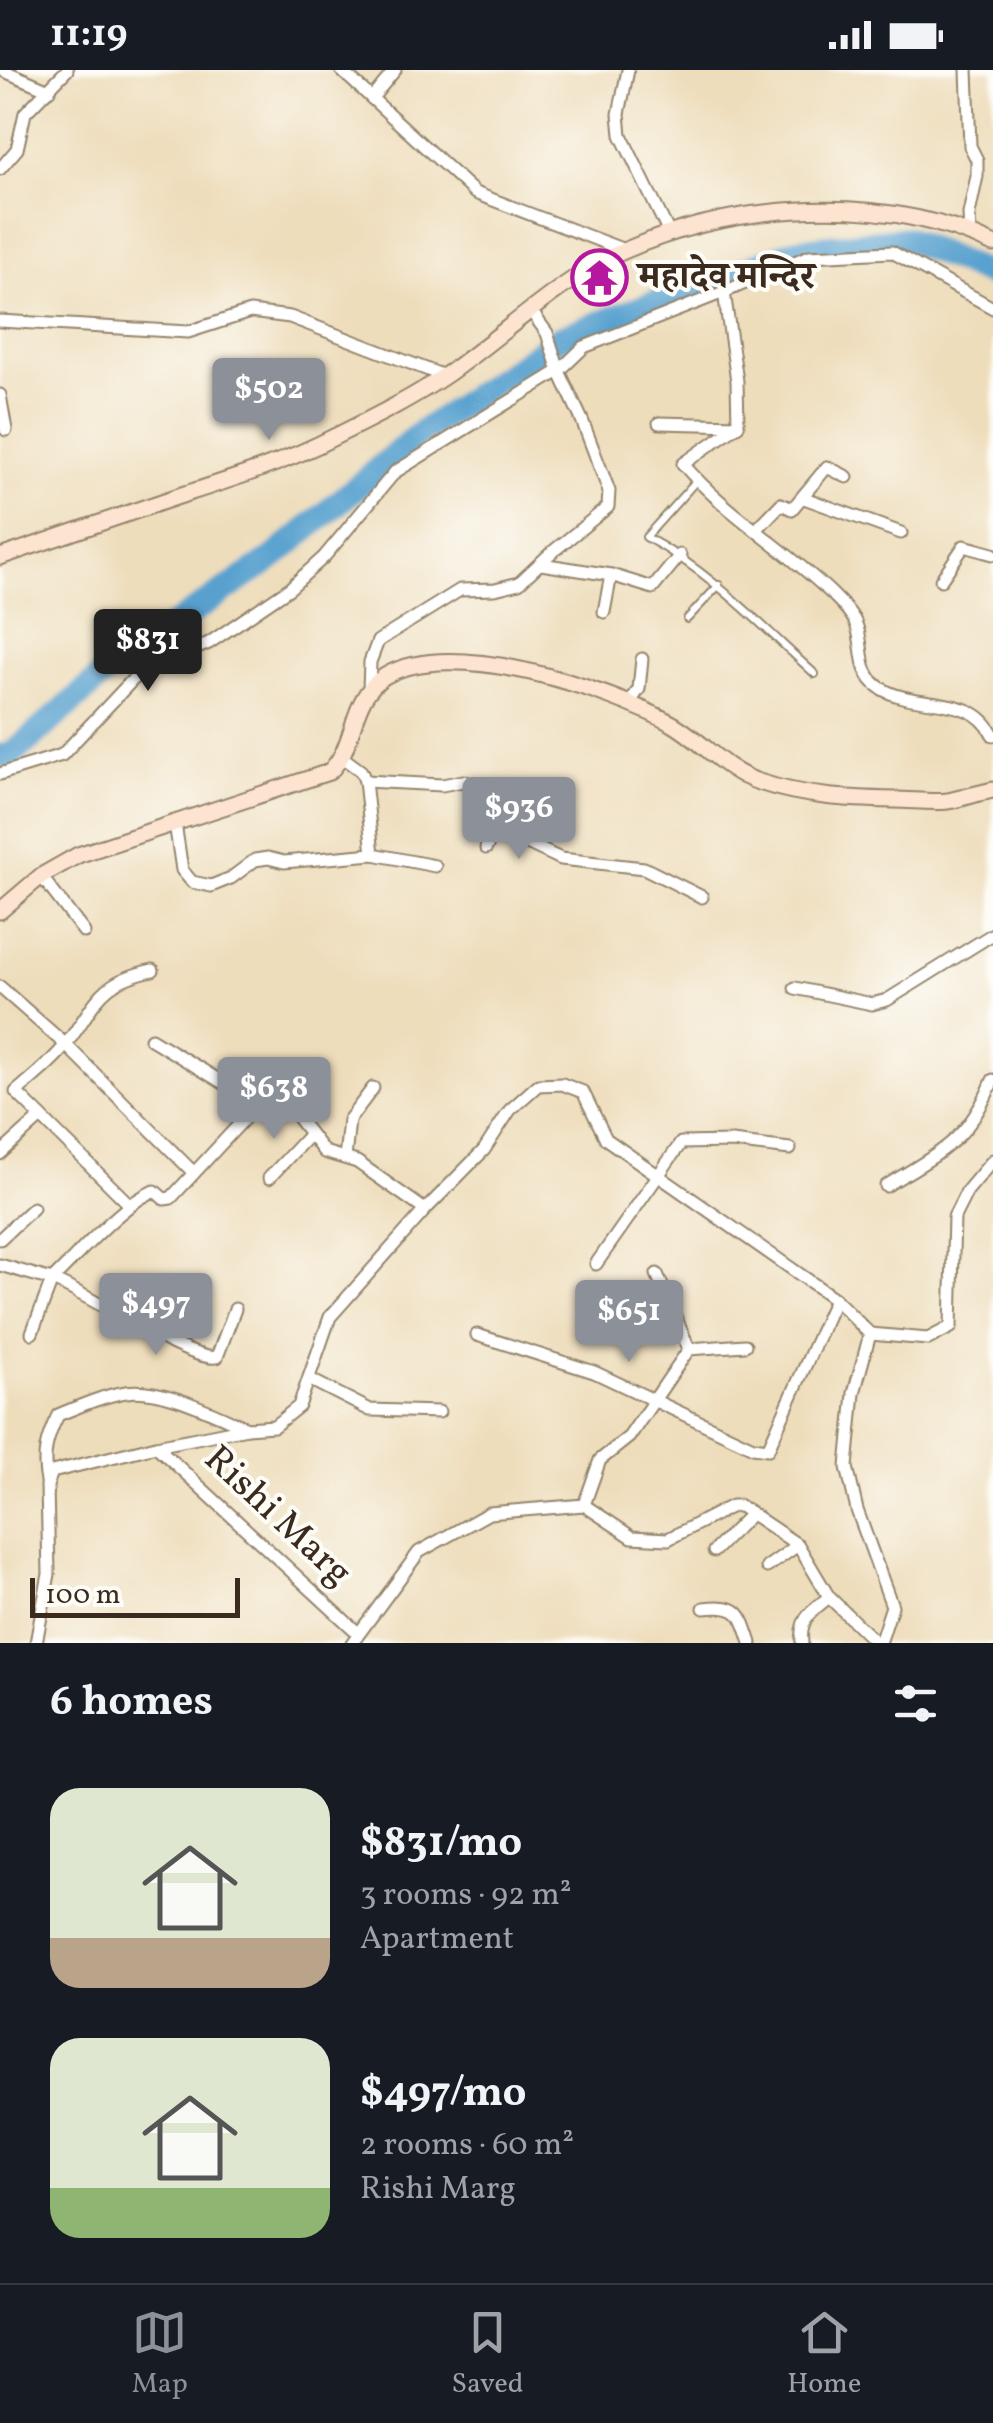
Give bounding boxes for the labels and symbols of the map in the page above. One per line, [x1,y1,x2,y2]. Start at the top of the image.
temple icon: महादेव मन्दिर [569,248,629,308]
place label: महादेव मन्दिर [635,252,817,305]
pin: $502 [210,358,328,443]
pin: $831 [89,609,207,694]
pin: $936 [460,777,578,862]
pin: $638 [215,1057,333,1142]
pin: $497 [97,1273,215,1358]
pin: $651 [570,1280,688,1365]
street label: Rishi Marg [191,1435,363,1599]
scale bar [30,1573,240,1618]

